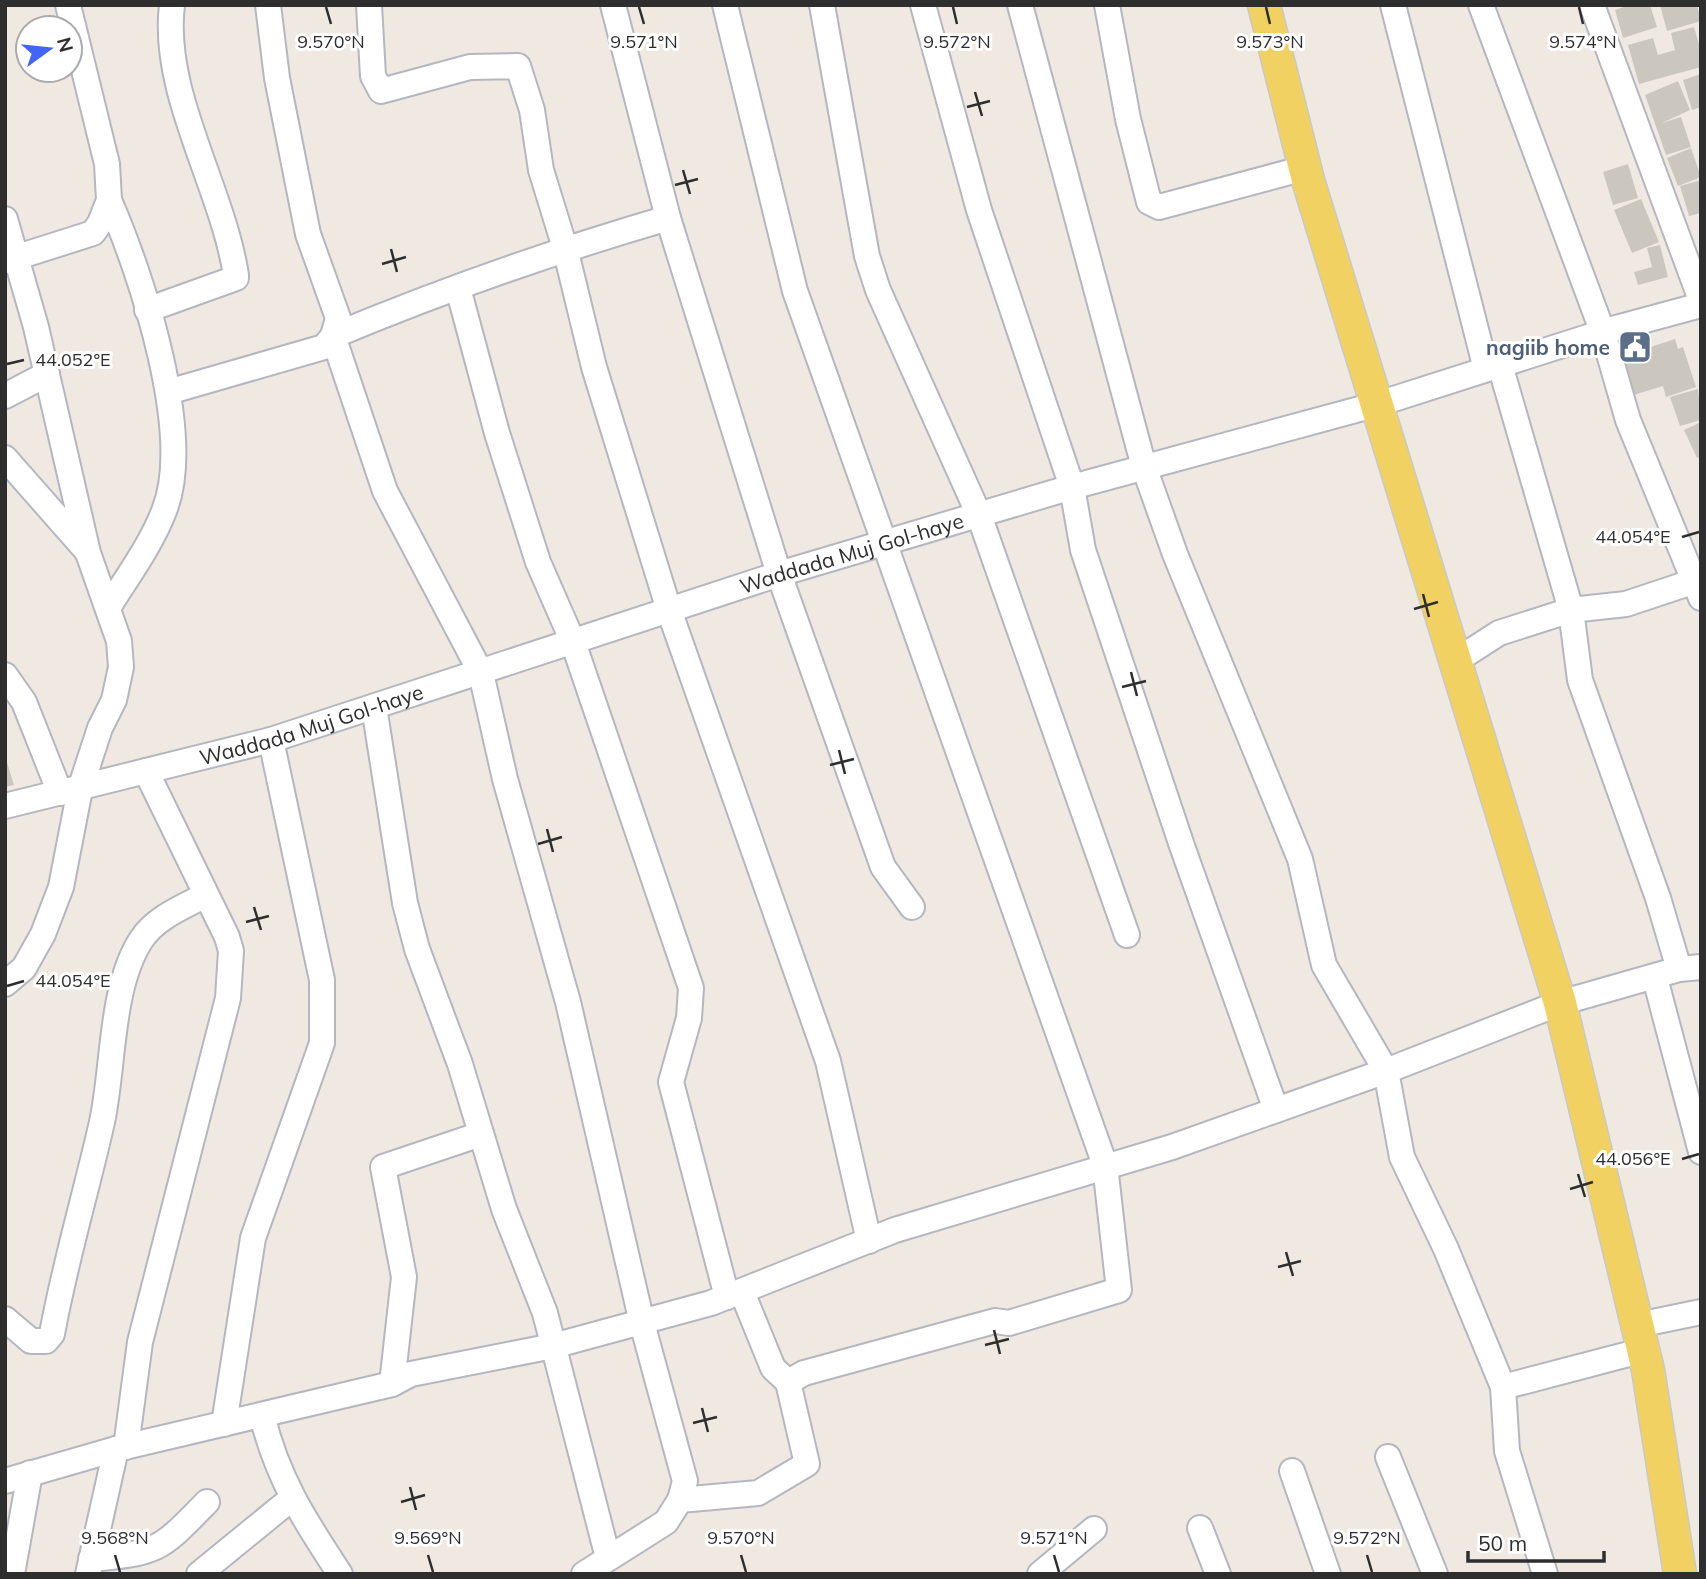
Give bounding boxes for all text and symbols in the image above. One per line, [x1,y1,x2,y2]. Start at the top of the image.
north arrow [14,14,84,84]
text: 9.570°N [297,30,365,53]
text: 9.571°N [610,30,678,53]
text: 9.572°N [923,30,991,53]
text: 9.573°N [1236,30,1304,53]
text: 9.574°N [1549,30,1617,53]
text: N [52,35,79,55]
public building icon: nagiib home [1616,328,1654,366]
place label: nagiib home [1486,334,1610,360]
text: 44.052°E [35,348,111,371]
street label: Waddada Muj Gol-haye [736,507,967,599]
text: 44.054°E [1595,525,1671,548]
street label: Waddada Muj Gol-haye [197,678,426,770]
text: 44.054°E [35,969,111,992]
text: 44.056°E [1595,1147,1671,1170]
scale bar [1468,1520,1604,1564]
text: 9.568°N [81,1526,149,1549]
text: 9.569°N [394,1526,462,1549]
text: 9.570°N [707,1526,775,1549]
text: 9.571°N [1020,1526,1088,1549]
text: 9.572°N [1333,1526,1401,1549]
text: 50 m [1478,1530,1527,1556]

